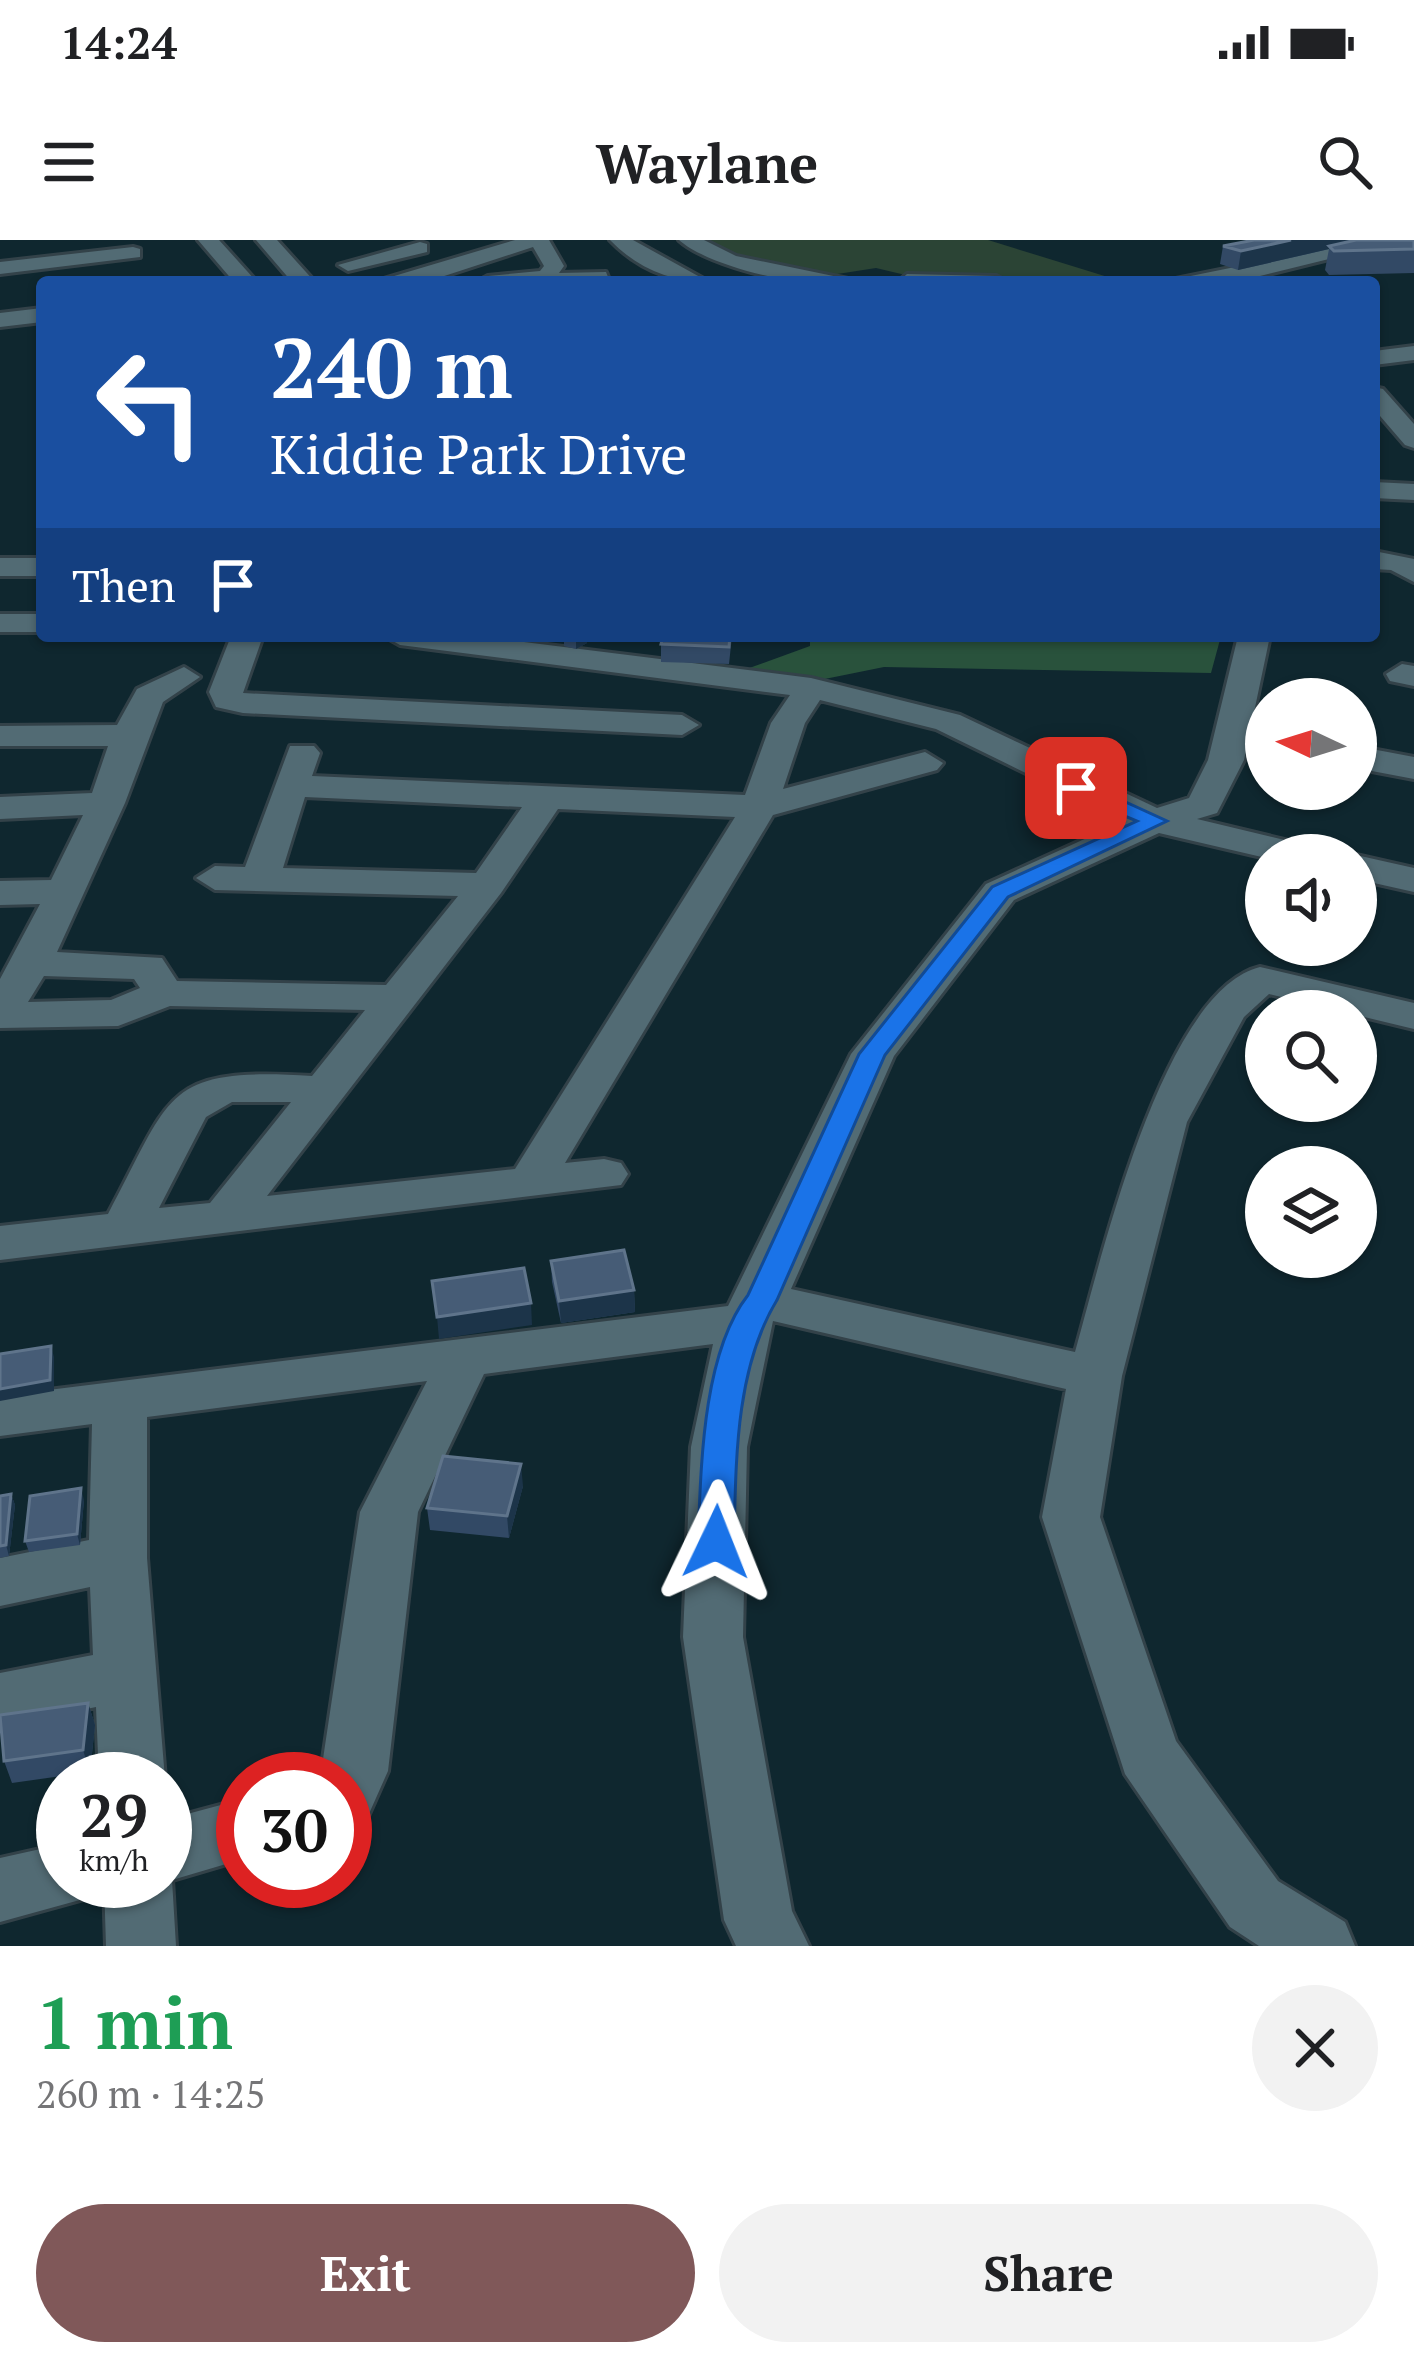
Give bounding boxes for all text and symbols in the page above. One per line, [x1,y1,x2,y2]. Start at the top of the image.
text: 14:24 [60,12,177,72]
text: Waylane [596,127,818,198]
icon: menu [36,129,102,195]
icon: search [1312,129,1378,195]
text: 240 m [270,311,513,422]
icon: left [72,324,228,480]
text: Kiddie Park Drive [270,418,688,489]
icon: arrive [200,552,266,618]
text: Then [72,555,176,615]
north arrow [1245,678,1377,810]
map controls [1245,678,1377,1278]
pin [1025,737,1127,839]
icon: arrive [1043,755,1109,821]
button: sound [1245,834,1377,966]
button: search [1245,990,1377,1122]
button: layers [1245,1146,1377,1278]
position arrow [653,1479,779,1605]
speed limit sign: 30 [216,1752,372,1908]
text: 29 [80,1775,148,1854]
text: km/h [79,1840,149,1880]
text: 1 min [36,1974,233,2070]
button: close [1252,1985,1378,2111]
text: 260 m · 14:25 [36,2067,266,2119]
button: Exit [36,2204,695,2342]
button: Share [719,2204,1378,2342]

